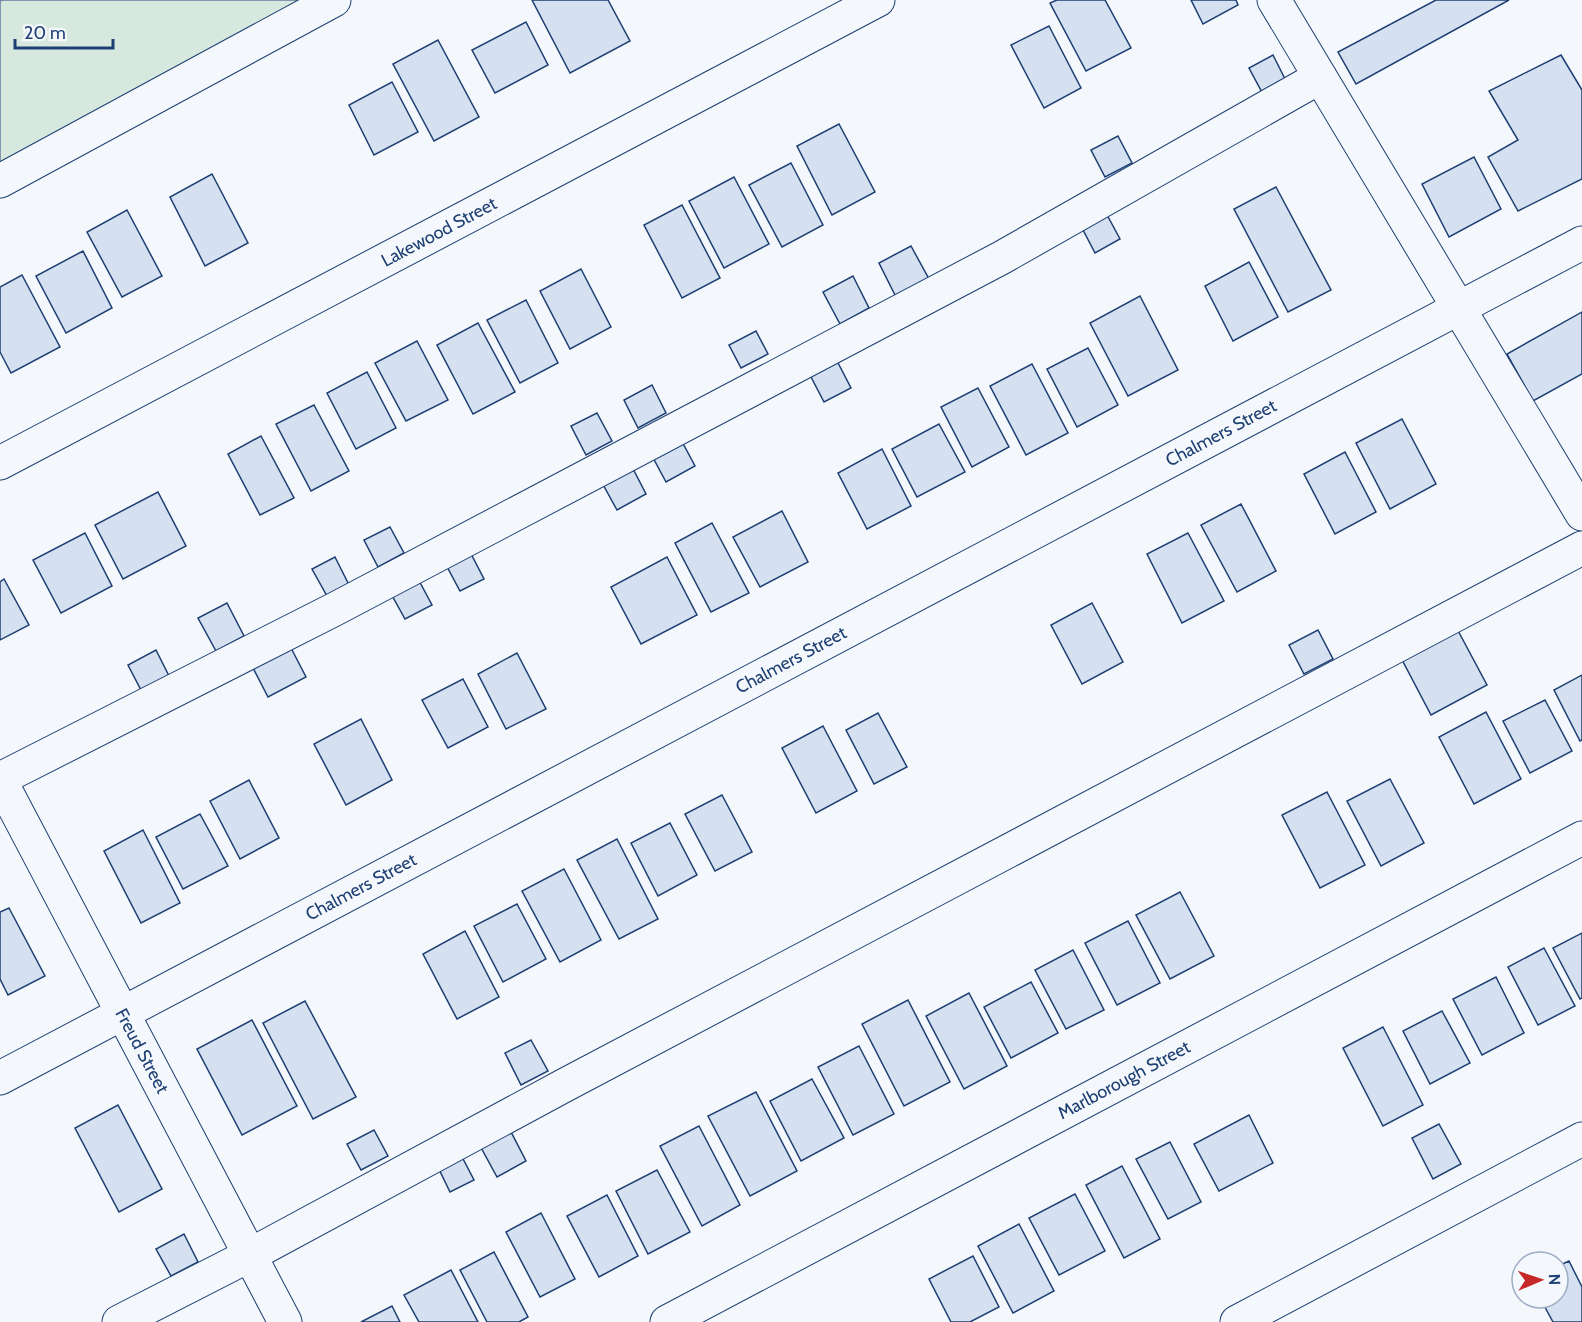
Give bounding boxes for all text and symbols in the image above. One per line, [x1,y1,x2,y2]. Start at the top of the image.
scale bar [15,12,112,50]
text: 20 m [24,22,66,44]
street label: Lakewood Street [377,192,501,272]
street label: Chalmers Street [1162,395,1280,471]
street label: Chalmers Street [732,622,850,698]
street label: Chalmers Street [302,849,420,925]
street label: Freud Street [110,1005,174,1097]
street label: Marlborough Street [1054,1036,1194,1124]
north arrow [1510,1250,1570,1310]
text: N [1545,1274,1564,1285]

